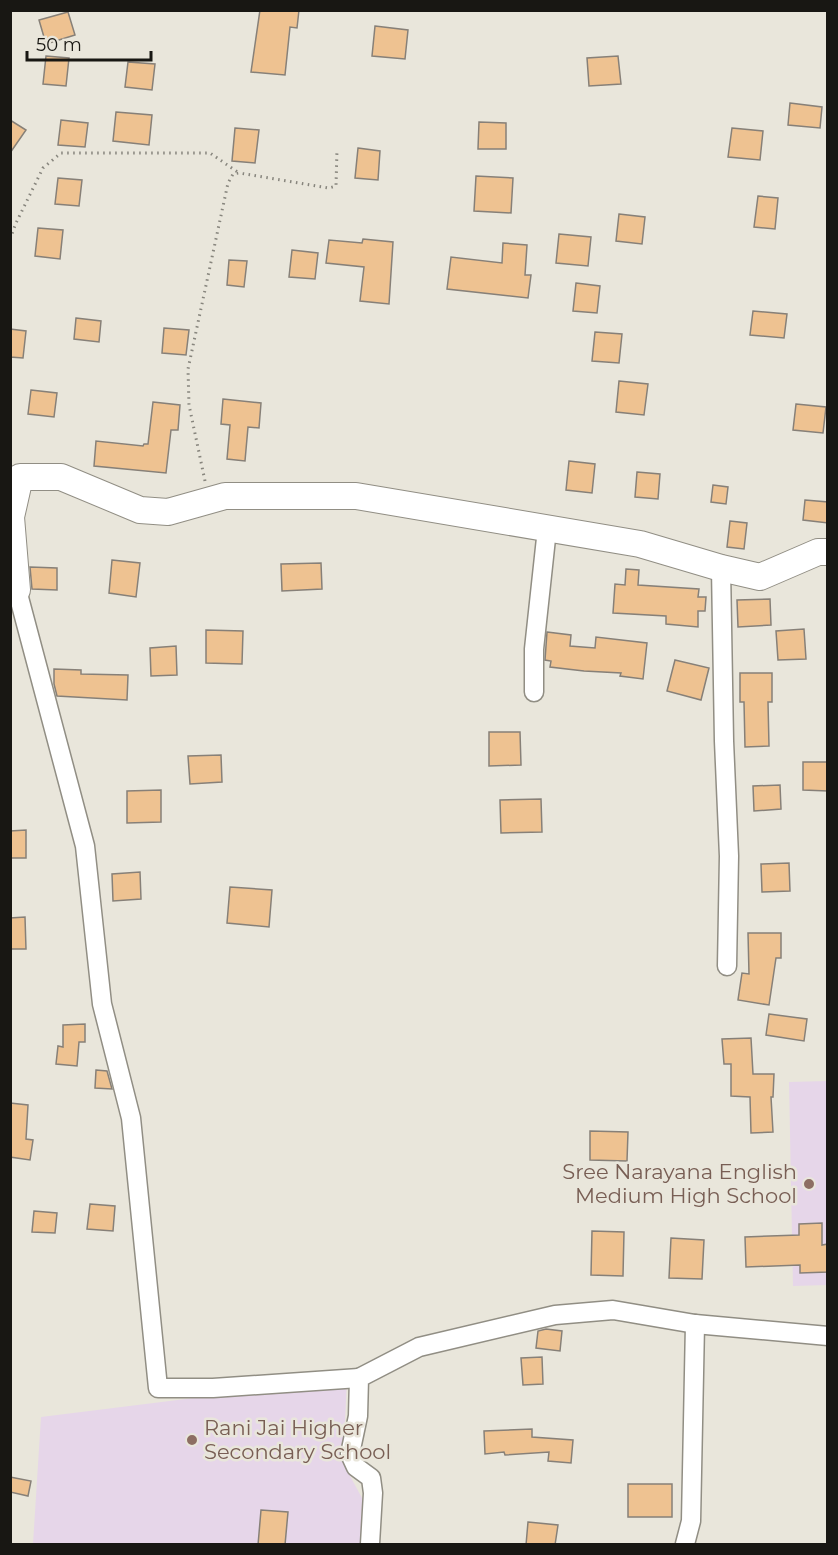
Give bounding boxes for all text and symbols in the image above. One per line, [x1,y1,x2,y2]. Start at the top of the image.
scale bar [27,24,152,62]
text: 50 m [36,34,82,56]
place label: Sree Narayana English Medium High School [562,1159,797,1208]
marker: Sree Narayana English Medium High School [802,1177,816,1191]
place label: Rani Jai Higher Secondary School [204,1415,391,1464]
marker: Rani Jai Higher Secondary School [185,1433,199,1447]

